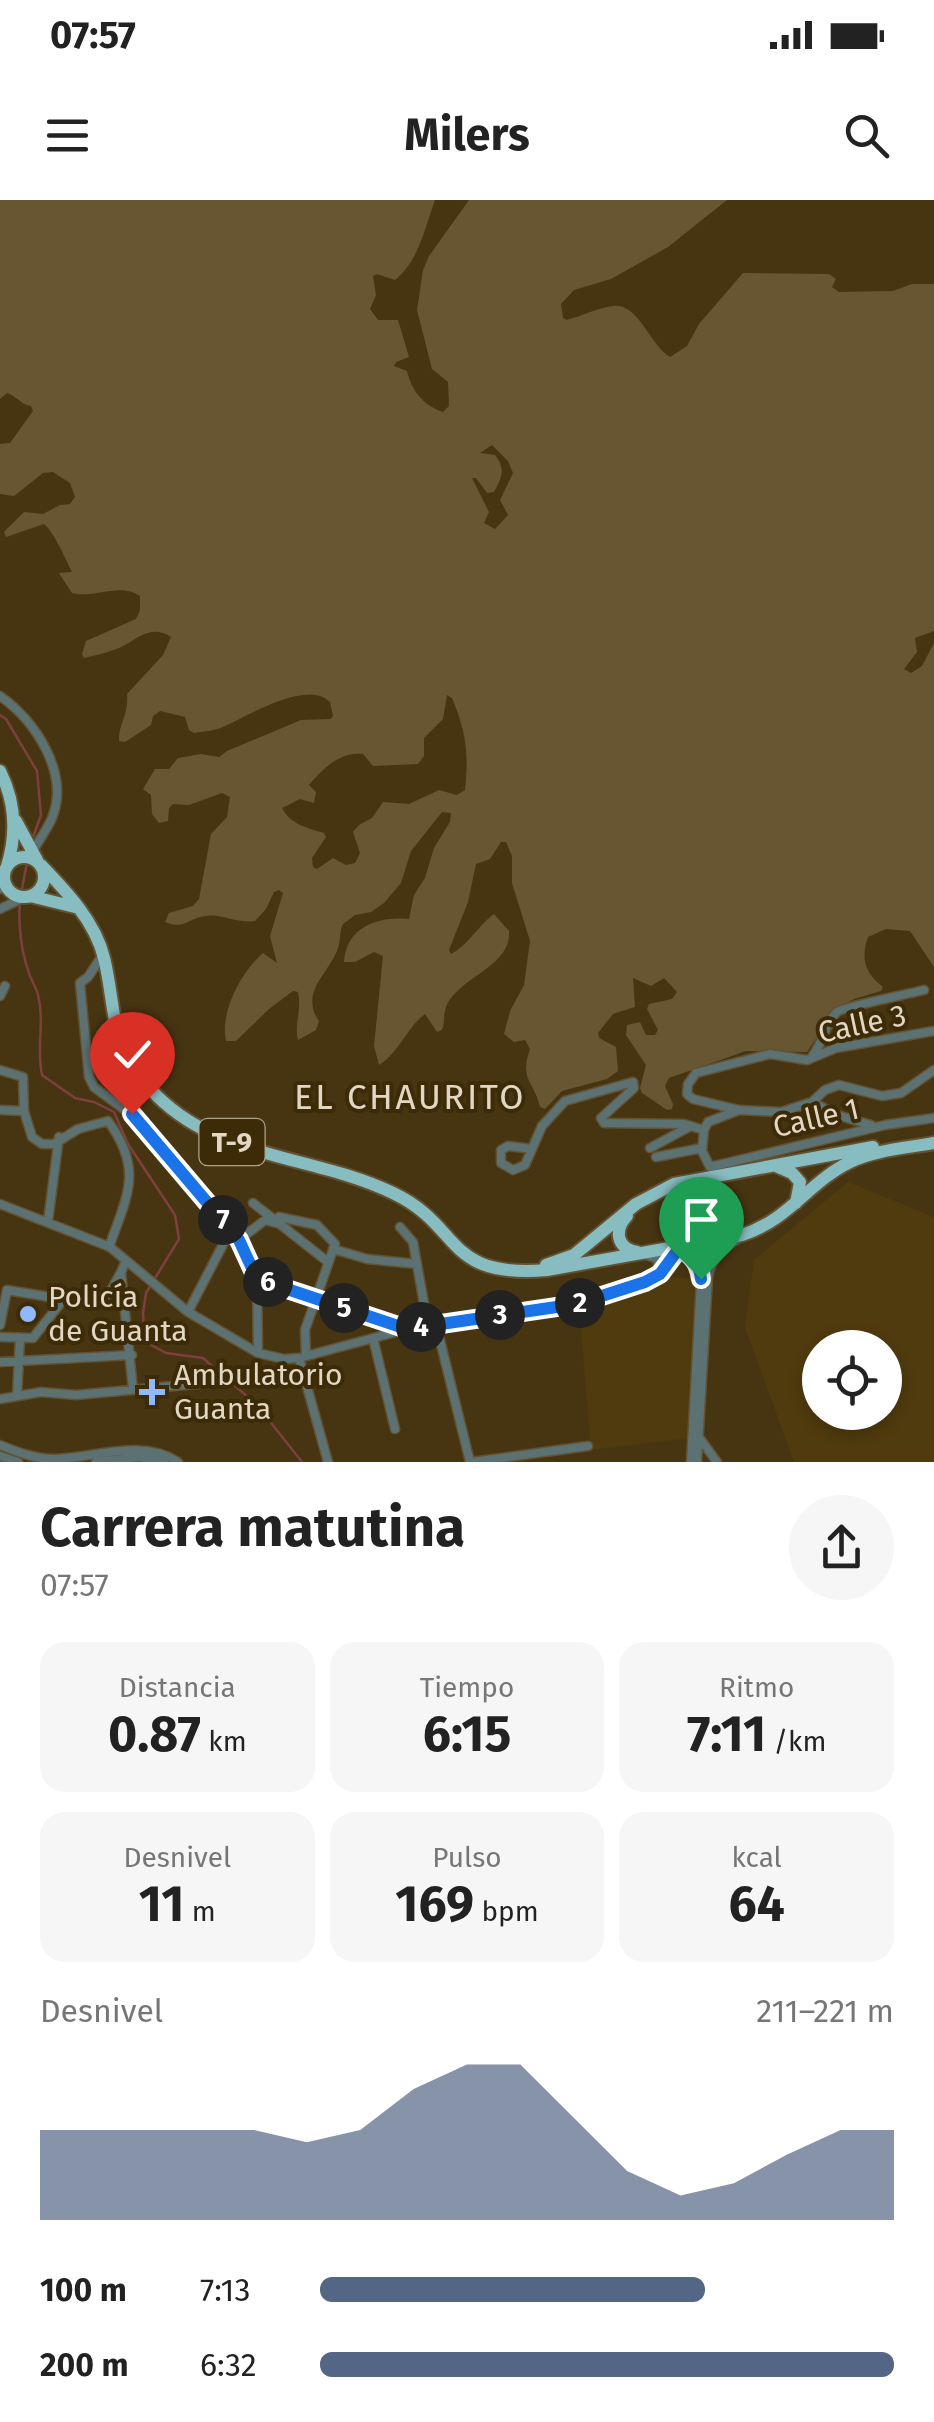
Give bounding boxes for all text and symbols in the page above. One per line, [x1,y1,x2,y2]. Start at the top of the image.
text: 07:57 [50,12,136,58]
icon: menu [40,108,95,163]
text: Milers [404,108,530,162]
icon: search [839,108,894,163]
street label: Calle 3 [815,997,909,1051]
pin [90,1012,175,1115]
icon: check [105,1027,160,1082]
district label: EL CHAURITO [294,1076,526,1118]
street label: Calle 1 [769,1091,863,1145]
road number: T-9 [200,1119,264,1165]
pin [659,1177,744,1280]
icon: arrive [674,1192,729,1247]
pin: 7 [198,1195,248,1245]
text: 7 [216,1203,230,1236]
pin: 6 [243,1257,293,1307]
text: 6 [260,1265,276,1298]
pin: 2 [555,1278,605,1328]
place label: Policía de Guanta [48,1279,187,1349]
pin: 5 [319,1283,369,1333]
text: 2 [573,1286,587,1319]
pin: 3 [475,1290,525,1340]
text: 5 [336,1291,352,1324]
text: 3 [493,1298,507,1331]
pin: 4 [396,1302,446,1352]
marker: Policía de Guanta [17,1303,39,1325]
text: 4 [413,1310,429,1343]
map controls [802,1330,902,1430]
button: locate [802,1330,902,1430]
place label: Ambulatorio Guanta [174,1357,343,1427]
marker: Ambulatorio Guanta [139,1379,165,1405]
text: Carrera matutina [40,1495,465,1561]
button: share [789,1495,894,1600]
text: 07:57 [40,1566,109,1604]
text: Distancia [119,1671,236,1704]
text: Tiempo [420,1671,514,1704]
text: Ritmo [719,1671,794,1704]
text: 0.87 [108,1704,201,1764]
text: 6:15 [423,1704,511,1764]
text: 7:11 [687,1704,766,1764]
text: km [201,1725,247,1758]
text: /km [766,1725,826,1758]
text: Desnivel [123,1841,231,1874]
text: Pulso [432,1841,502,1874]
text: kcal [731,1841,782,1874]
text: 11 [139,1874,184,1934]
text: 169 [395,1874,474,1934]
text: 64 [728,1874,785,1934]
text: m [184,1895,216,1928]
text: bpm [474,1895,539,1928]
text: Desnivel [40,1992,163,2030]
text: 211–221 m [756,1992,894,2030]
text: 100 m [40,2271,127,2309]
text: 7:13 [200,2271,250,2309]
text: 200 m [40,2346,129,2384]
text: 6:32 [200,2346,257,2384]

